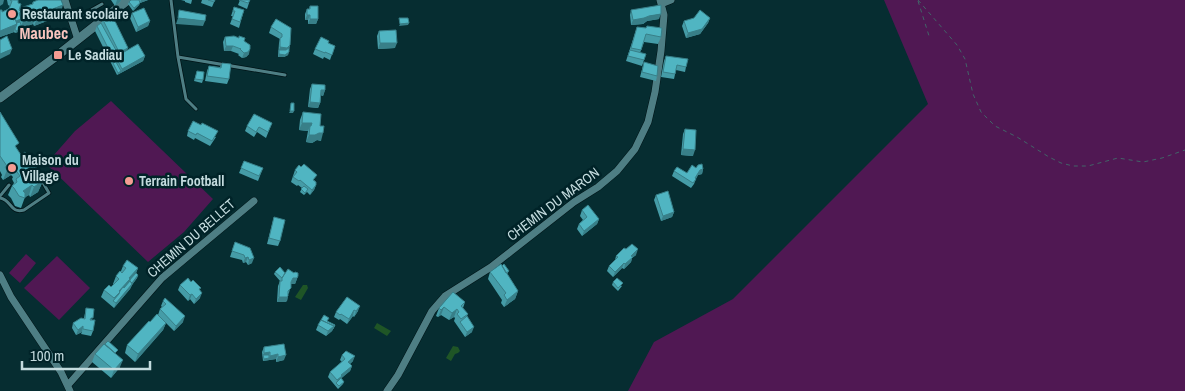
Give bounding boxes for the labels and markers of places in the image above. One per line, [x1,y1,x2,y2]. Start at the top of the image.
place label: Restaurant scolaire [22,5,129,23]
marker: Restaurant scolaire [6,8,18,20]
place label: Le Sadiau [68,46,122,64]
marker: Le Sadiau [52,49,64,61]
place label: Maison du Village [22,151,79,185]
marker: Maison du Village [6,162,18,174]
place label: Terrain Football [139,172,224,190]
marker: Terrain Football [123,175,135,187]

